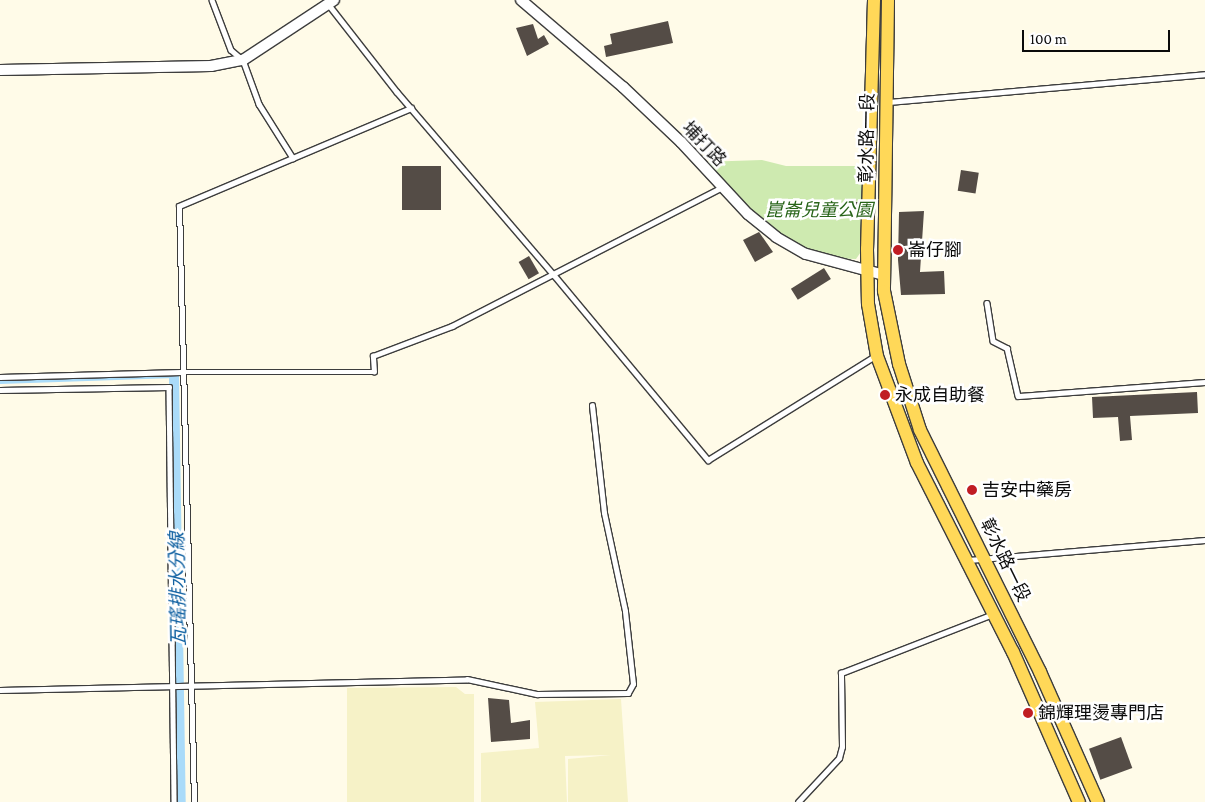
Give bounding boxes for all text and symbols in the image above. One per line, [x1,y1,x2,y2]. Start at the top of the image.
scale bar [1025,20,1172,52]
text: 100 m [1030,31,1067,47]
street label: 彰水路一段 [855,93,879,183]
street label: 埔打路 [677,117,731,171]
park label: 崑崙兒童公園 [765,199,873,221]
place label: 崙仔腳 [908,239,962,261]
marker: 崙仔腳 [892,244,904,256]
place label: 永成自助餐 [895,384,985,406]
marker: 永成自助餐 [879,389,891,401]
place label: 吉安中藥房 [982,479,1072,501]
marker: 吉安中藥房 [966,484,978,496]
street label: 彰水路一段 [976,515,1034,605]
water label: 瓦瑤排水分線 [166,532,190,646]
place label: 錦輝理燙專門店 [1038,702,1164,724]
marker: 錦輝理燙專門店 [1022,707,1034,719]

